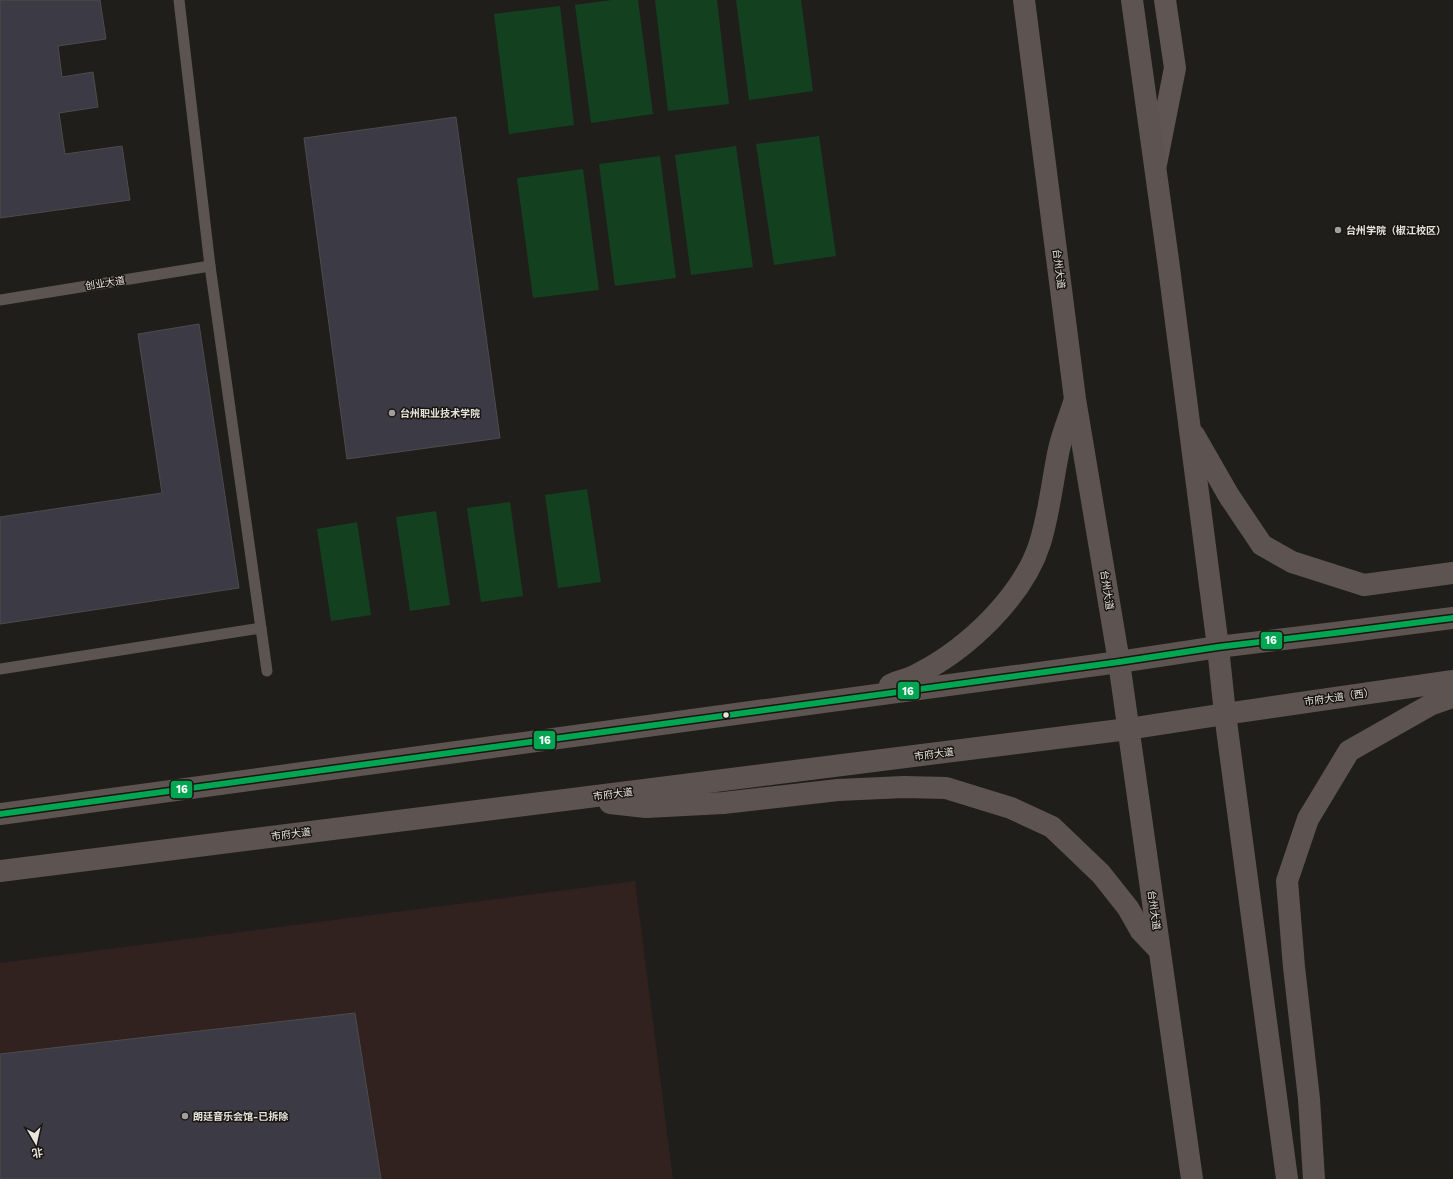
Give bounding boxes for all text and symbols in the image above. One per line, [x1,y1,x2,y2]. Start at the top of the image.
place label: 台州学院（椒江校区） [1346,224,1446,236]
marker: 台州学院（椒江校区） [1333,225,1343,235]
street label: 台州大道 [1051,248,1067,290]
street label: 创业大道 [84,274,126,292]
place label: 台州职业技术学院 [400,407,480,419]
marker: 台州职业技术学院 [387,408,397,418]
street label: 台州大道 [1098,569,1116,611]
line badge: 16 [1260,631,1283,650]
text: 16 [1265,634,1277,647]
line badge: 16 [897,681,920,700]
text: 16 [902,685,914,698]
street label: 市府大道（西） [1304,687,1374,707]
unlabelled marker [721,710,731,720]
line badge: 16 [533,730,556,750]
text: 16 [539,734,551,747]
street label: 市府大道 [913,746,955,762]
line badge: 16 [170,780,193,799]
text: 16 [176,783,188,796]
street label: 市府大道 [592,786,634,802]
street label: 市府大道 [270,826,312,842]
street label: 台州大道 [1146,889,1162,931]
marker: 朗廷音乐会馆-已拆除 [180,1111,190,1121]
place label: 朗廷音乐会馆-已拆除 [193,1111,288,1122]
north arrow [16,1123,56,1163]
text: 北 [31,1145,44,1160]

